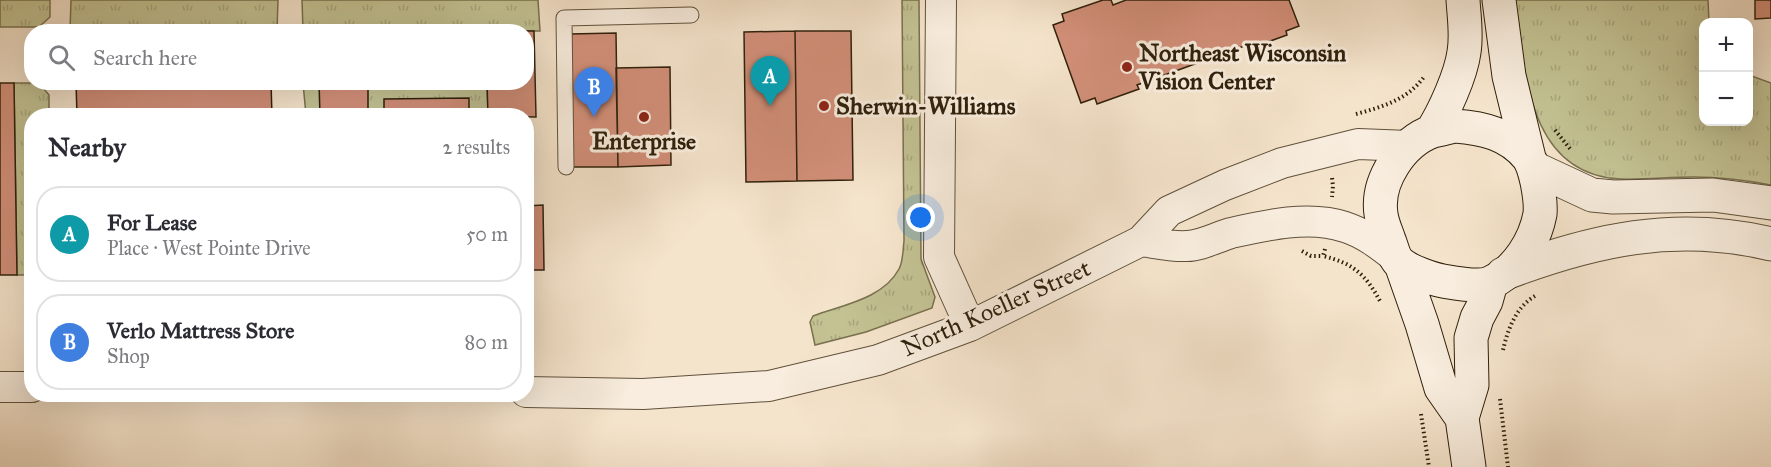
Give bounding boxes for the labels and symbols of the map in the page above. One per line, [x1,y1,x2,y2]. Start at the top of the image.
place label: Northeast Wisconsin Vision Center [1138,38,1346,96]
pin: A [750,57,790,106]
marker: Northeast Wisconsin Vision Center [1120,60,1134,74]
pin: B [574,68,614,117]
place label: Sherwin-Williams [836,91,1016,121]
marker: Sherwin-Williams [817,99,831,113]
marker: Enterprise [637,110,651,124]
place label: Enterprise [592,126,696,156]
your location [906,203,935,232]
street label: North Koeller Street [897,253,1096,363]

